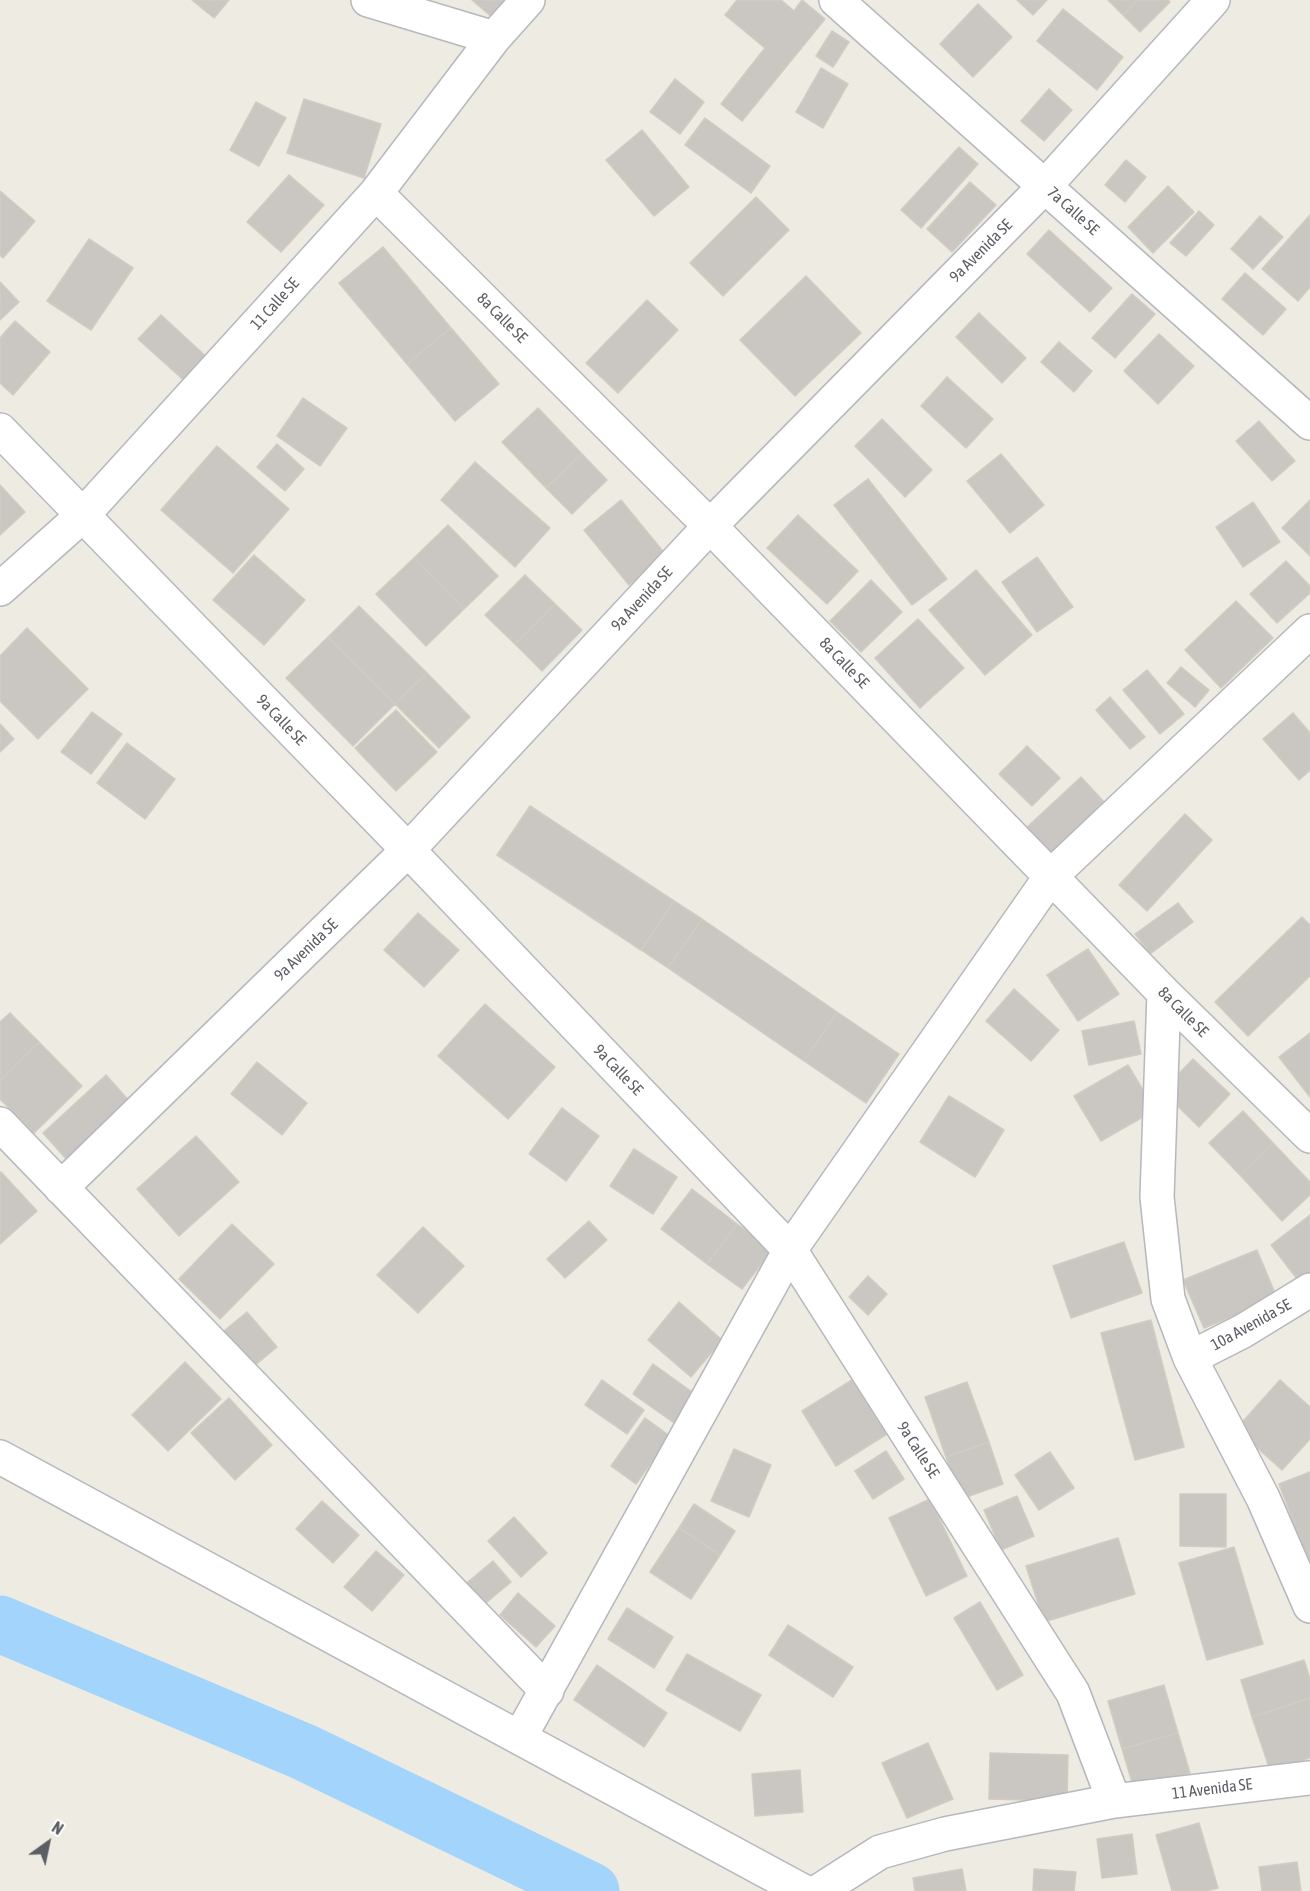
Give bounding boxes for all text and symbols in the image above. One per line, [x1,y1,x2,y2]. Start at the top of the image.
street label: 7a Calle SE [1043,183,1103,239]
street label: 9a Avenida SE [946,216,1016,286]
street label: 11 Calle SE [247,274,303,334]
street label: 8a Calle SE [473,289,531,347]
street label: 9a Avenida SE [607,563,677,635]
street label: 8a Calle SE [815,634,873,692]
street label: 9a Calle SE [252,691,310,749]
street label: 9a Avenida SE [270,915,342,985]
street label: 8a Calle SE [1154,983,1212,1041]
street label: 9a Calle SE [589,1041,647,1099]
street label: 10a Avenida SE [1208,1295,1294,1355]
street label: 9a Calle SE [893,1418,943,1482]
street label: 11 Avenida SE [1171,1775,1253,1803]
north arrow [18,1813,78,1873]
text: N [49,1818,67,1838]

